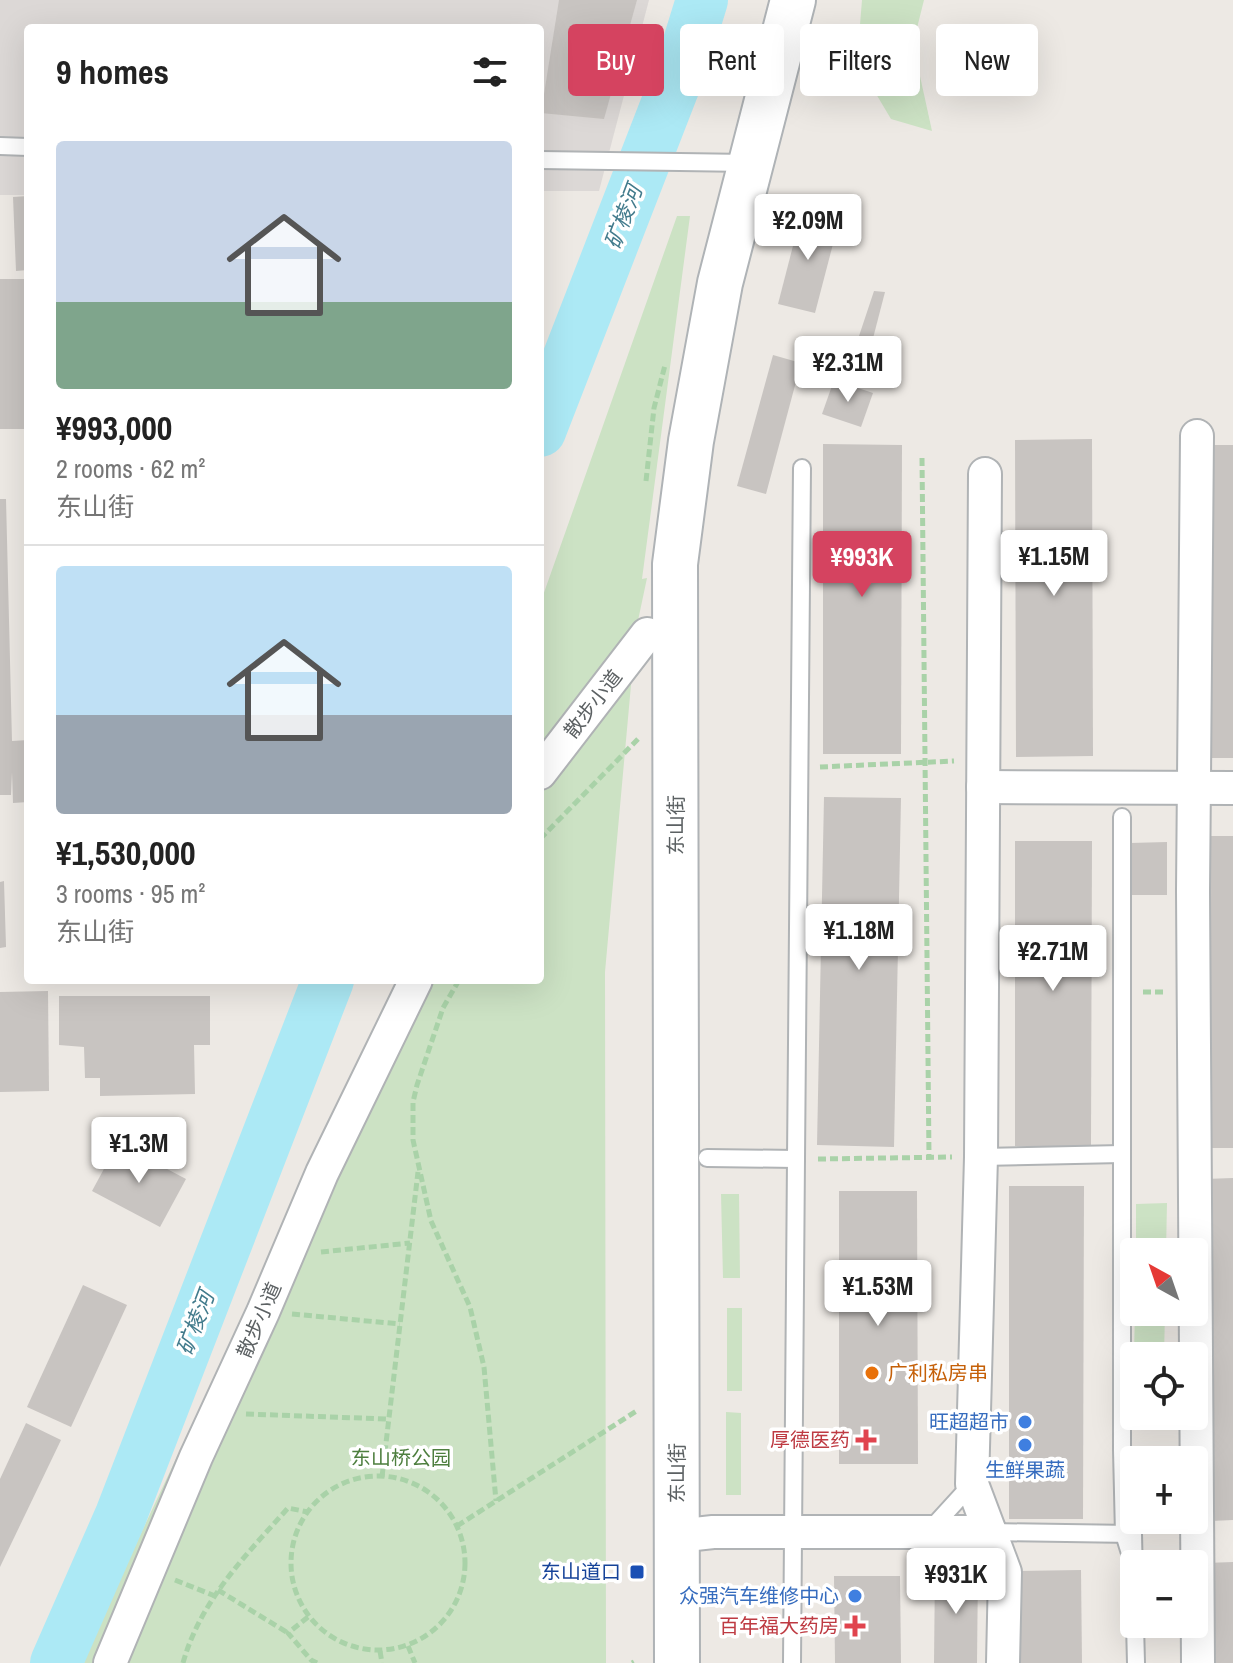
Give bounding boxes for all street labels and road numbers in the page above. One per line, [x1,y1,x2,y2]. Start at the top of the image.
street label: 散步小道 [557,664,628,744]
street label: 东山街 [662,795,689,855]
street label: 散步小道 [230,1278,287,1362]
street label: 东山街 [663,1443,690,1503]

